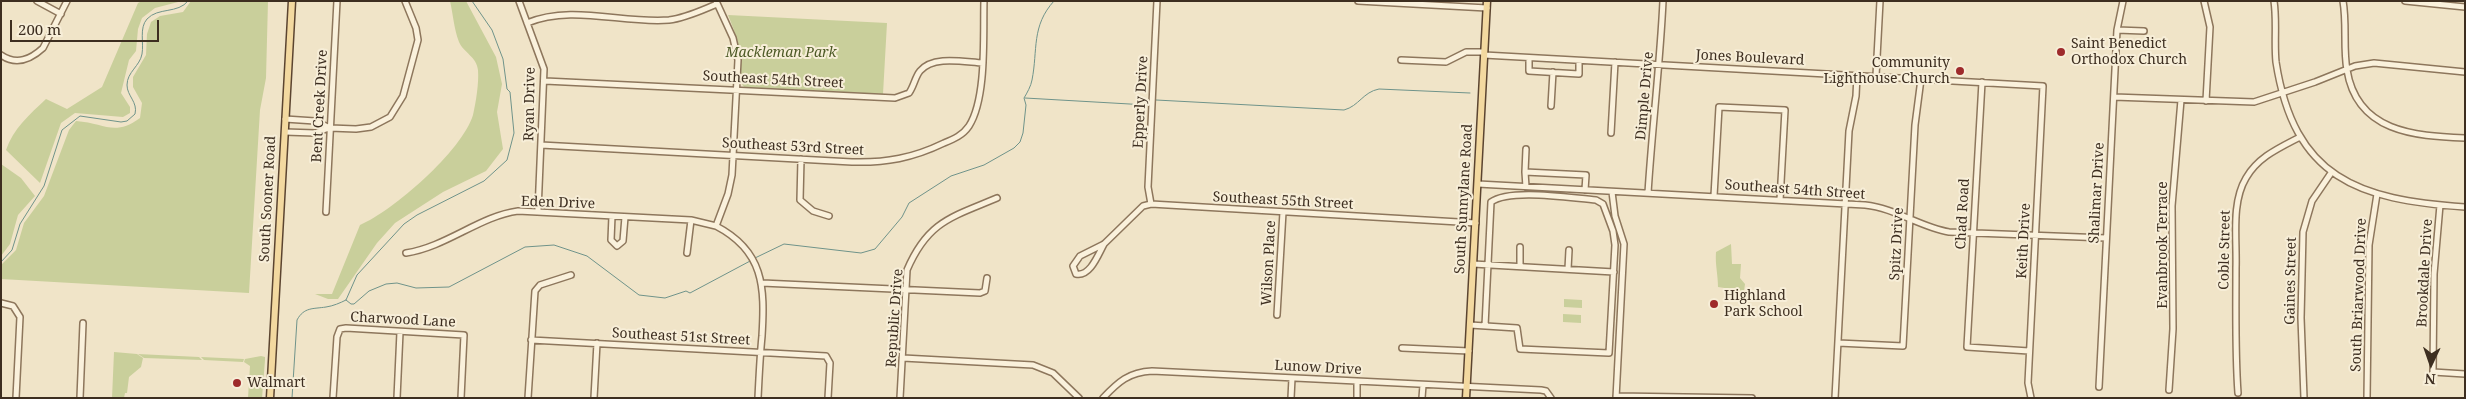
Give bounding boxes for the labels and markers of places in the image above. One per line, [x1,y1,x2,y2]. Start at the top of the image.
place label: Saint Benedict Orthodox Church [2071,36,2187,68]
marker: Saint Benedict Orthodox Church [2055,46,2067,58]
place label: Community Lighthouse Church [1823,55,1950,88]
marker: Community Lighthouse Church [1954,65,1966,77]
place label: Highland Park School [1724,288,1803,321]
marker: Highland Park School [1708,298,1720,310]
place label: Walmart [247,375,306,391]
marker: Walmart [231,377,243,389]

